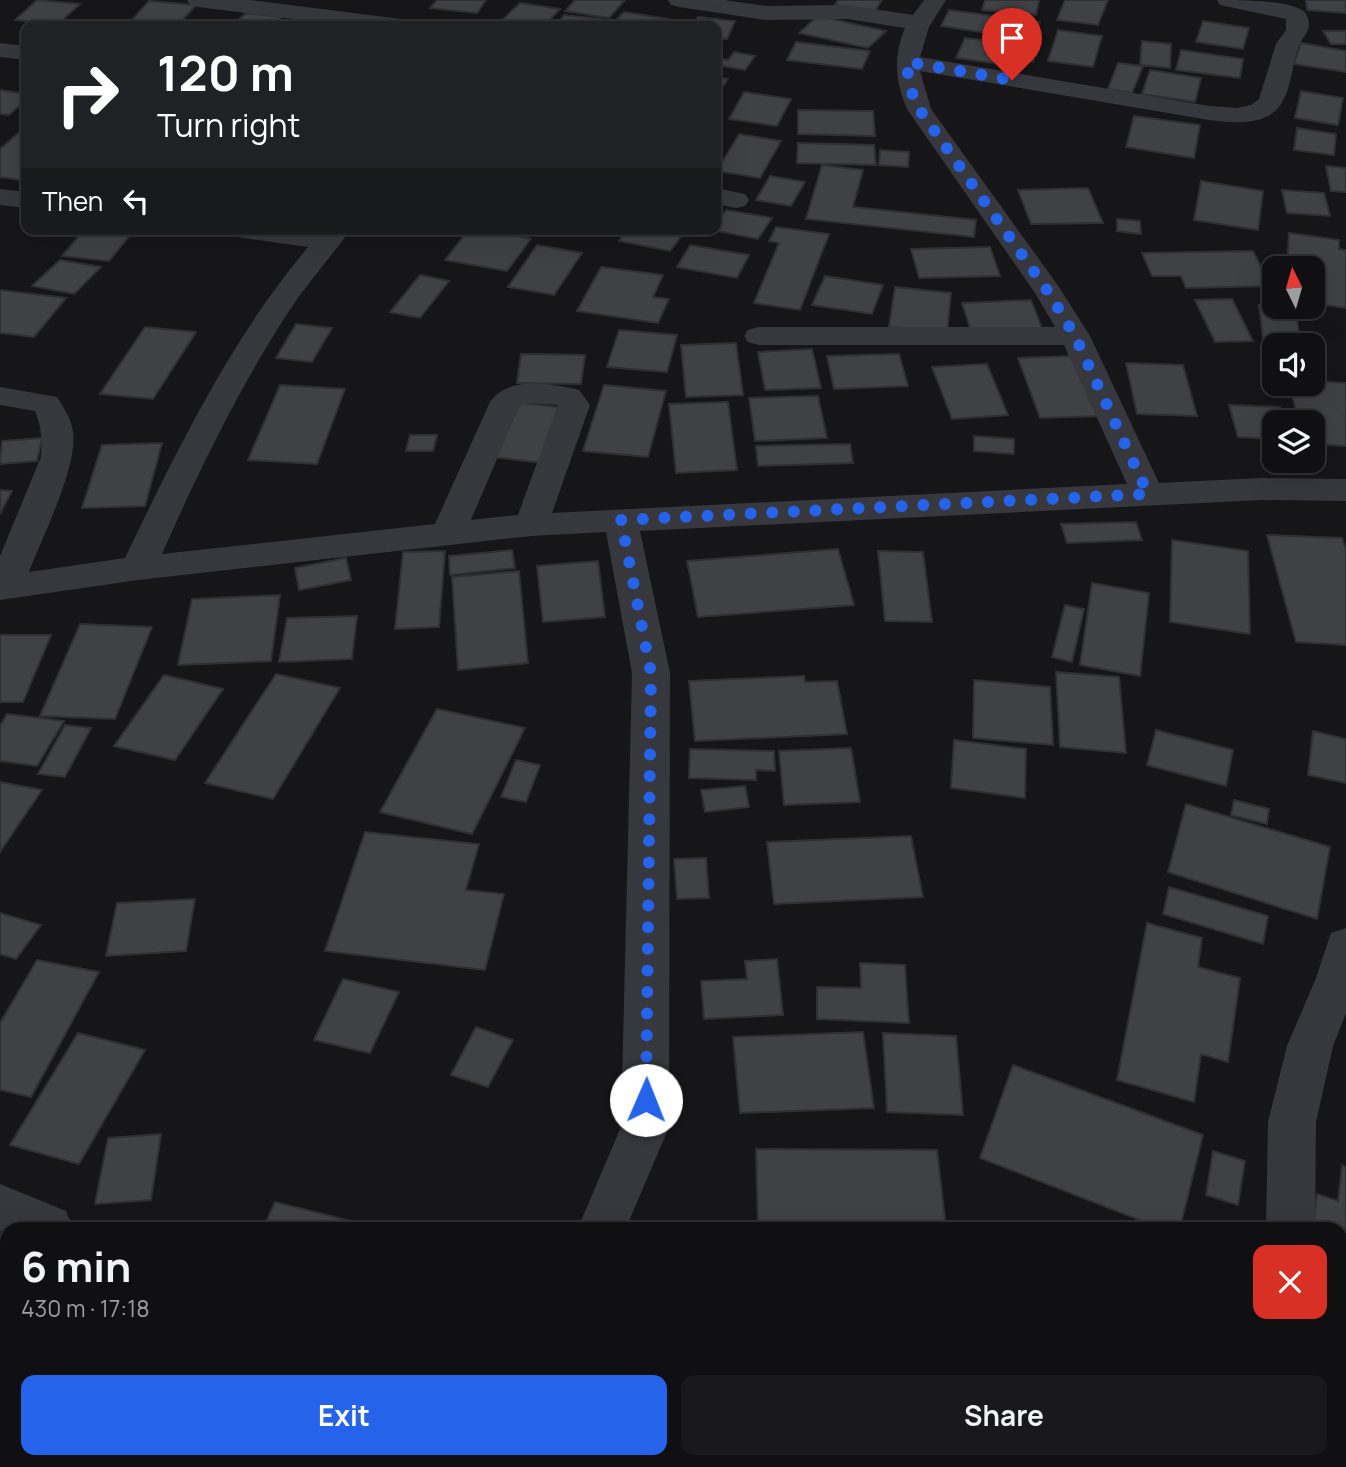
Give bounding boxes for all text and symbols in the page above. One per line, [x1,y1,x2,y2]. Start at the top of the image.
pin [982,8,1042,80]
icon: arrive [993,19,1031,57]
text: 120 m [157,39,294,106]
icon: right [42,49,133,140]
text: Turn right [157,103,300,147]
icon: left [117,182,155,220]
text: Then [42,183,103,219]
north arrow [1262,256,1325,318]
map controls [1262,256,1325,473]
button: sound [1262,333,1325,396]
button: layers [1262,410,1325,473]
position arrow [609,1063,683,1137]
text: 6 min [21,1237,131,1295]
button: close [1253,1245,1327,1319]
text: 430 m · 17:18 [21,1292,150,1324]
button: Exit [21,1375,667,1455]
button: Share [681,1375,1327,1455]

